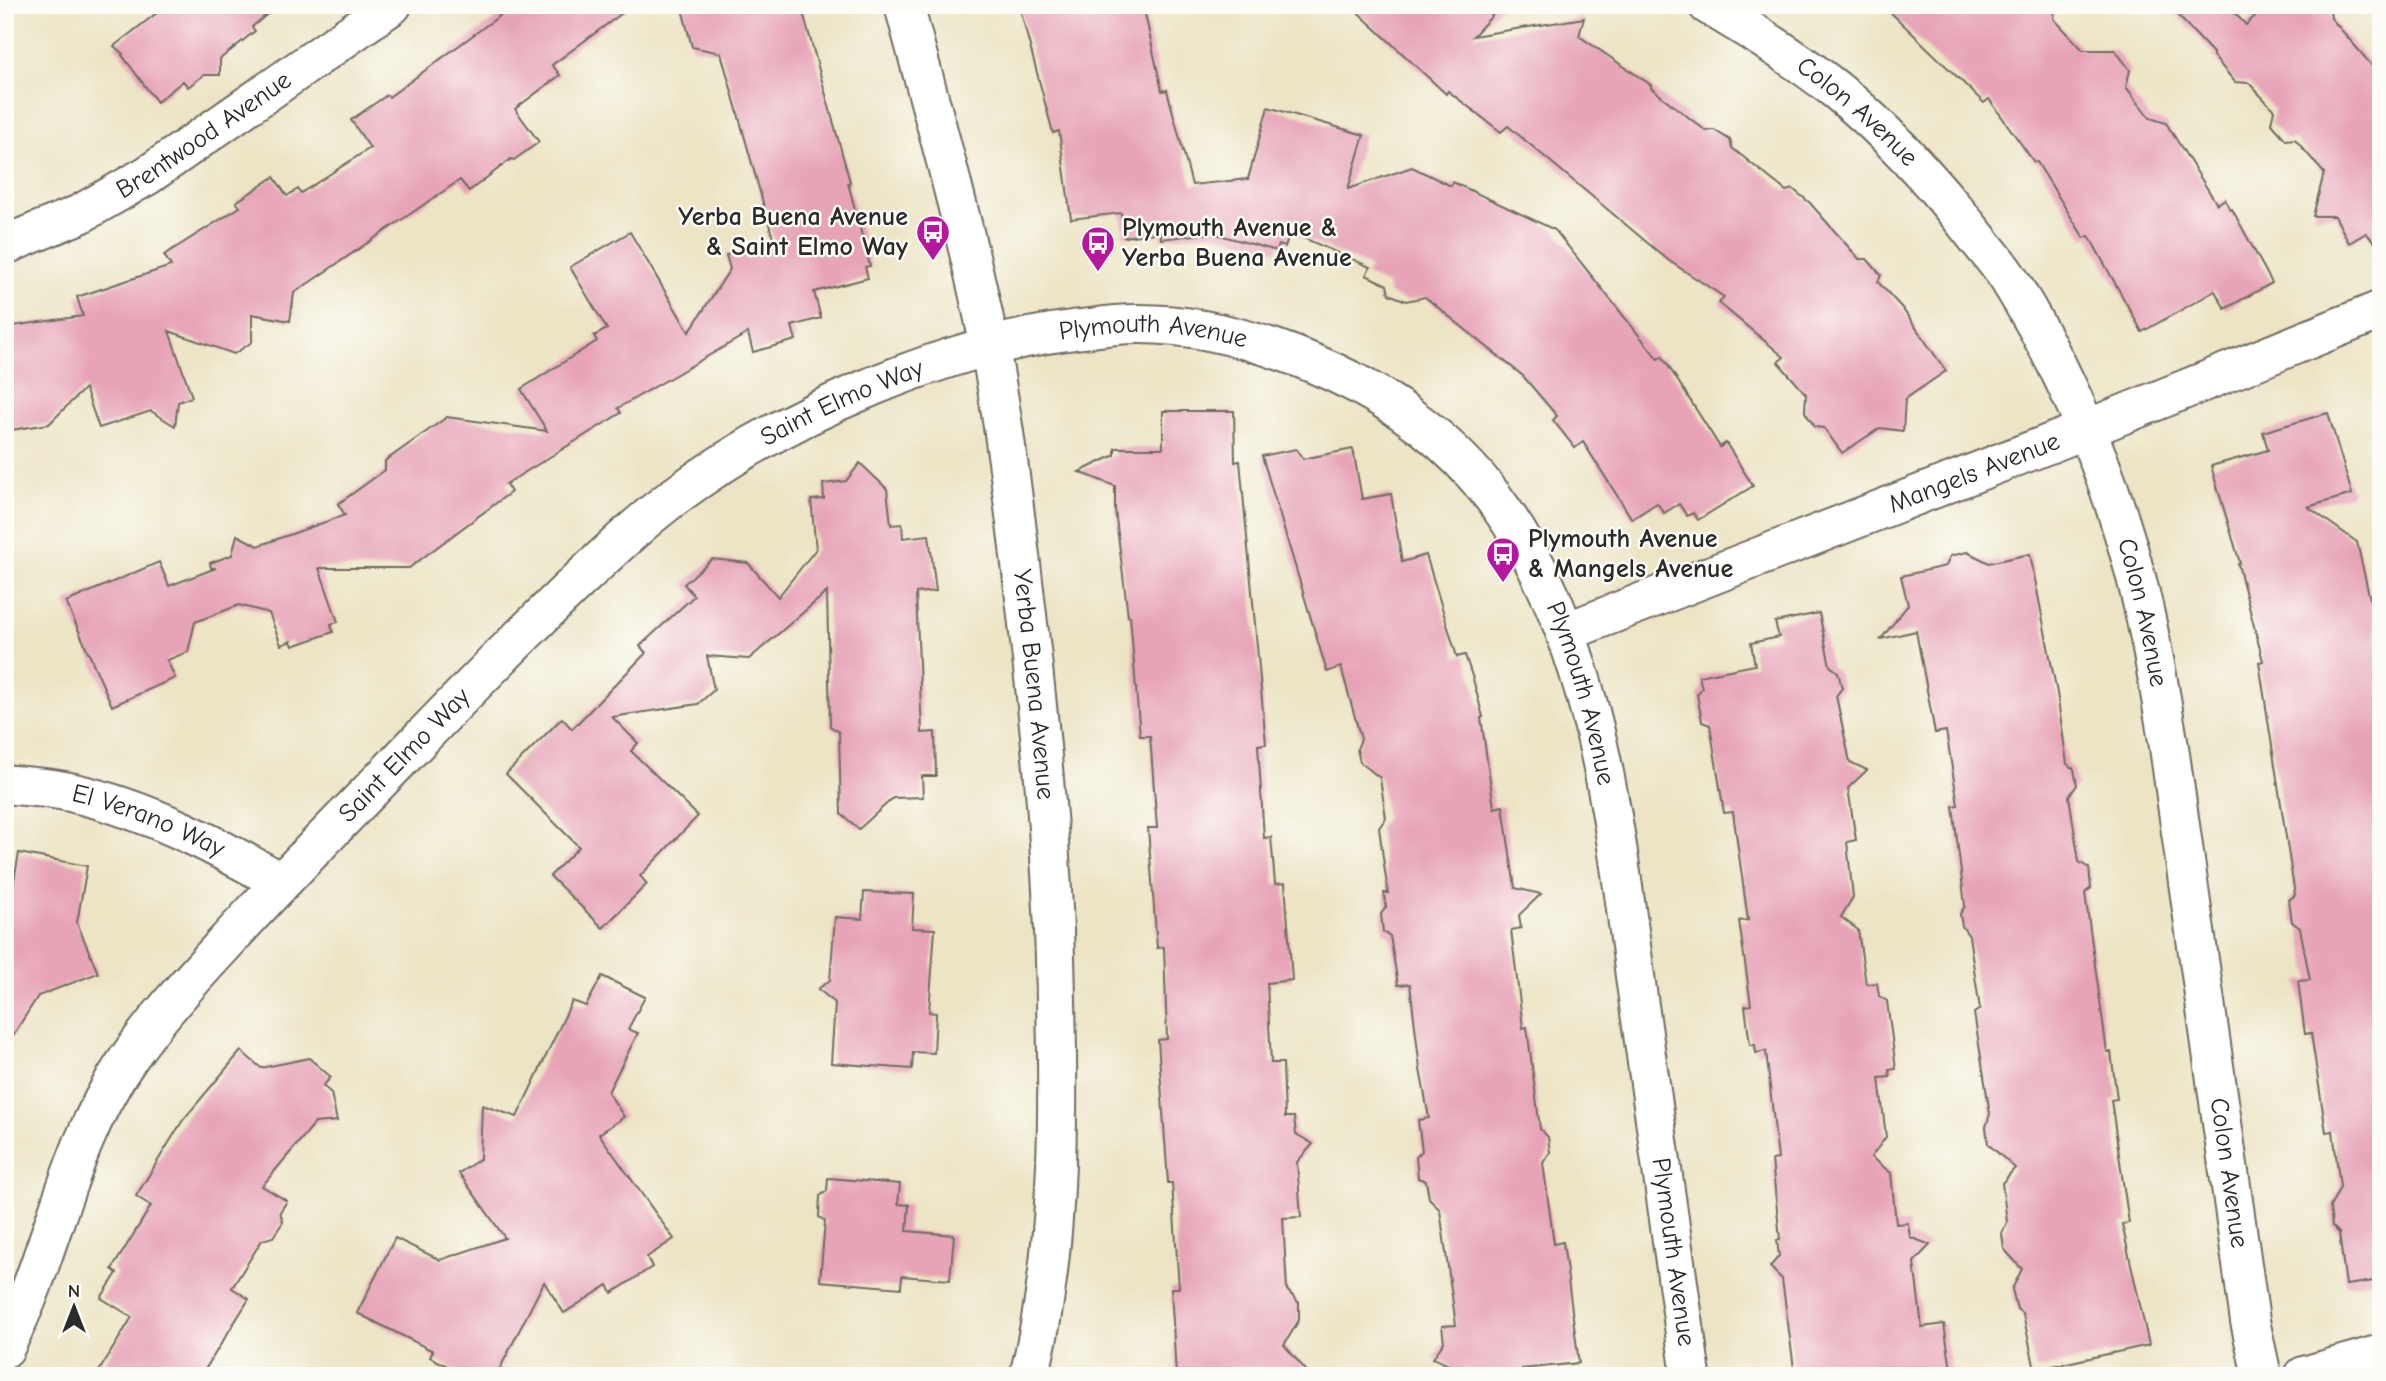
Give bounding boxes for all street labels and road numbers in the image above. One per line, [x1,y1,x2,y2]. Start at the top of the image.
street label: Colon Avenue [1791,51,1924,173]
street label: Brentwood Avenue [111,65,297,205]
street label: Plymouth Avenue [1057,309,1251,354]
street label: Saint Elmo Way [755,353,928,453]
street label: Mangels Avenue [1884,426,2064,520]
street label: Colon Avenue [2111,535,2174,689]
street label: Yerba Buena Avenue [1007,568,1061,801]
street label: Plymouth Avenue [1540,597,1621,788]
street label: Saint Elmo Way [333,682,477,829]
street label: El Verano Way [69,778,230,864]
street label: Colon Avenue [2204,1096,2255,1250]
street label: Plymouth Avenue [1646,1156,1702,1348]

